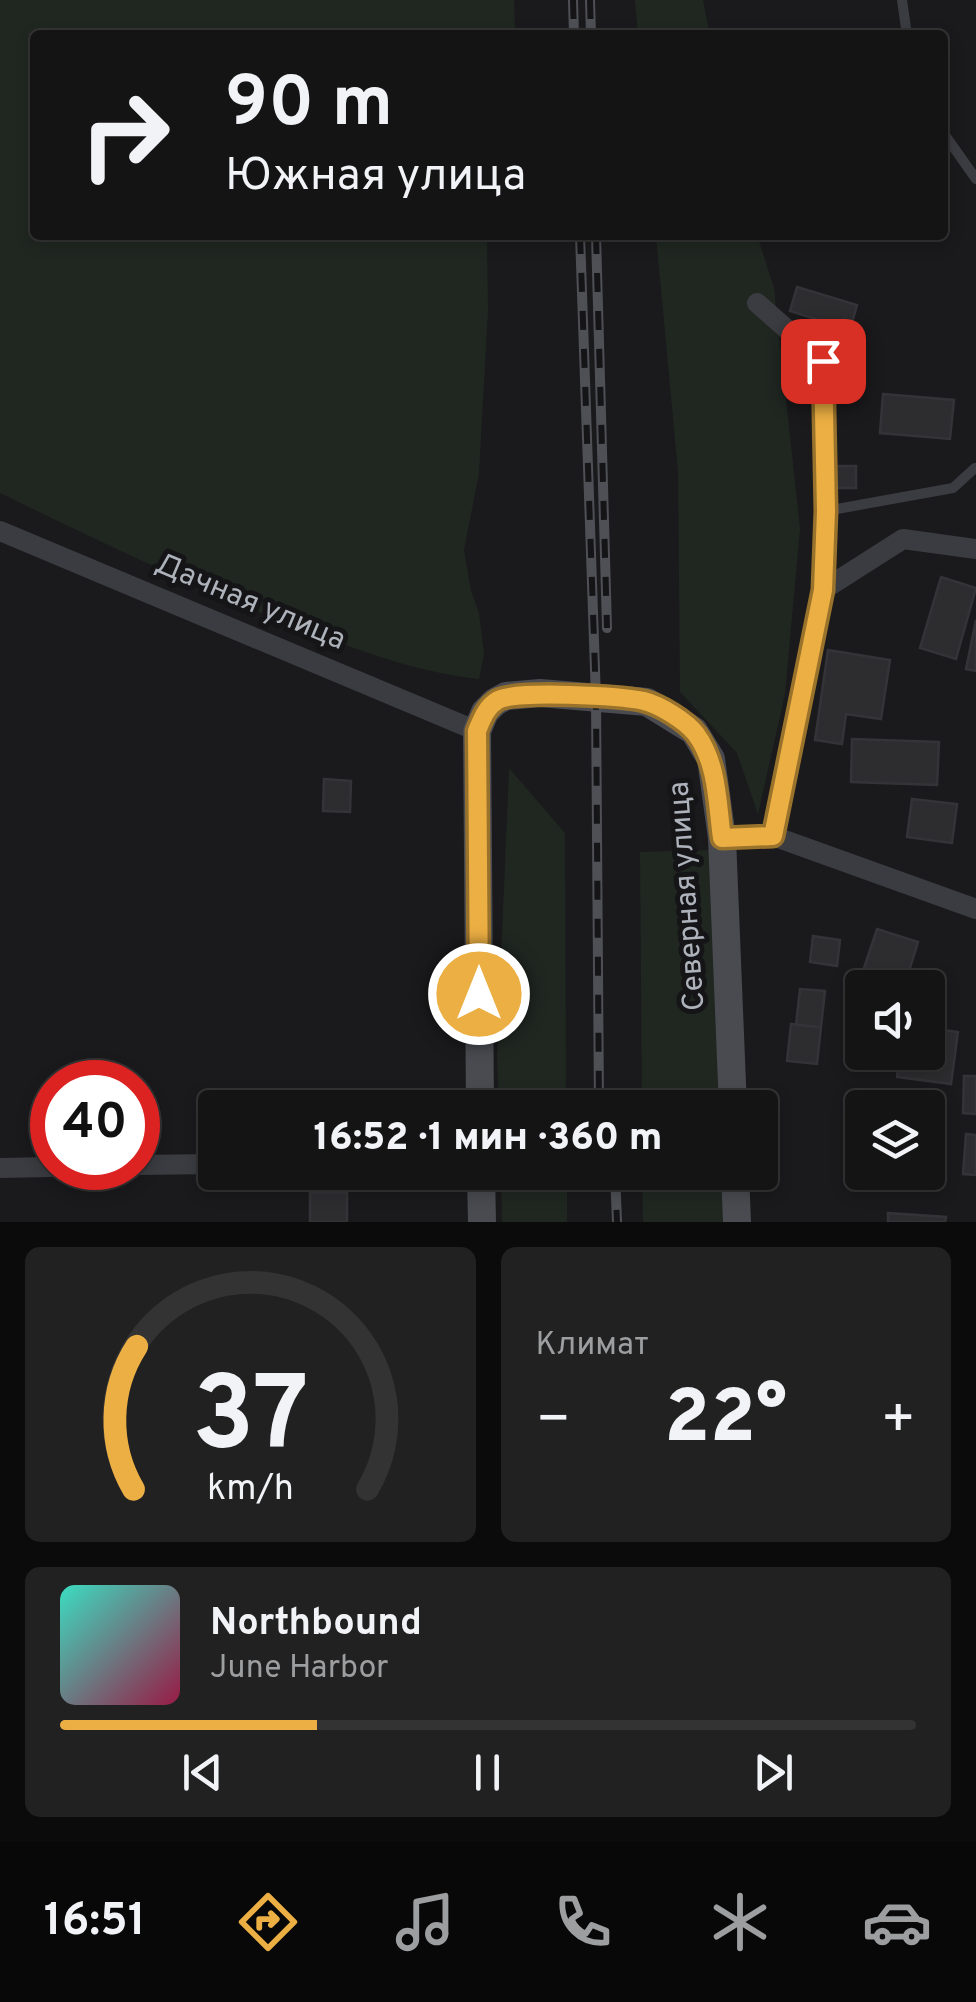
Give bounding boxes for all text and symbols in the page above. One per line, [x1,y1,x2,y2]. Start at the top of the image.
text: 90 m [225,62,393,151]
icon: right [60,70,190,200]
text: Южная улица [225,149,526,206]
pin [781,319,866,404]
icon: arrive [796,334,851,389]
street label: Дачная улица [149,546,351,660]
street label: Северная улица [662,780,714,1012]
position arrow [427,942,531,1046]
map controls [845,970,945,1190]
button: sound [845,970,945,1070]
speed limit sign: 40 [30,1060,160,1190]
button: layers [845,1090,945,1190]
text: 16:52 · 1 мин · 360 m [314,1115,662,1164]
text: Климат [536,1326,649,1366]
text: 37 [192,1355,308,1487]
text: 22° [664,1374,787,1469]
text: − [536,1387,571,1457]
text: + [881,1387,916,1457]
text: km/h [207,1467,294,1513]
text: Northbound [210,1600,422,1649]
text: June Harbor [210,1649,389,1689]
icon: previous [175,1745,230,1800]
icon: pause [460,1745,515,1800]
icon: next [746,1745,801,1800]
icon: directions [233,1887,303,1957]
icon: music [390,1887,460,1957]
icon: phone [548,1887,618,1957]
icon: climate [705,1887,775,1957]
icon: car [862,1887,932,1957]
text: 16:51 [44,1894,146,1951]

